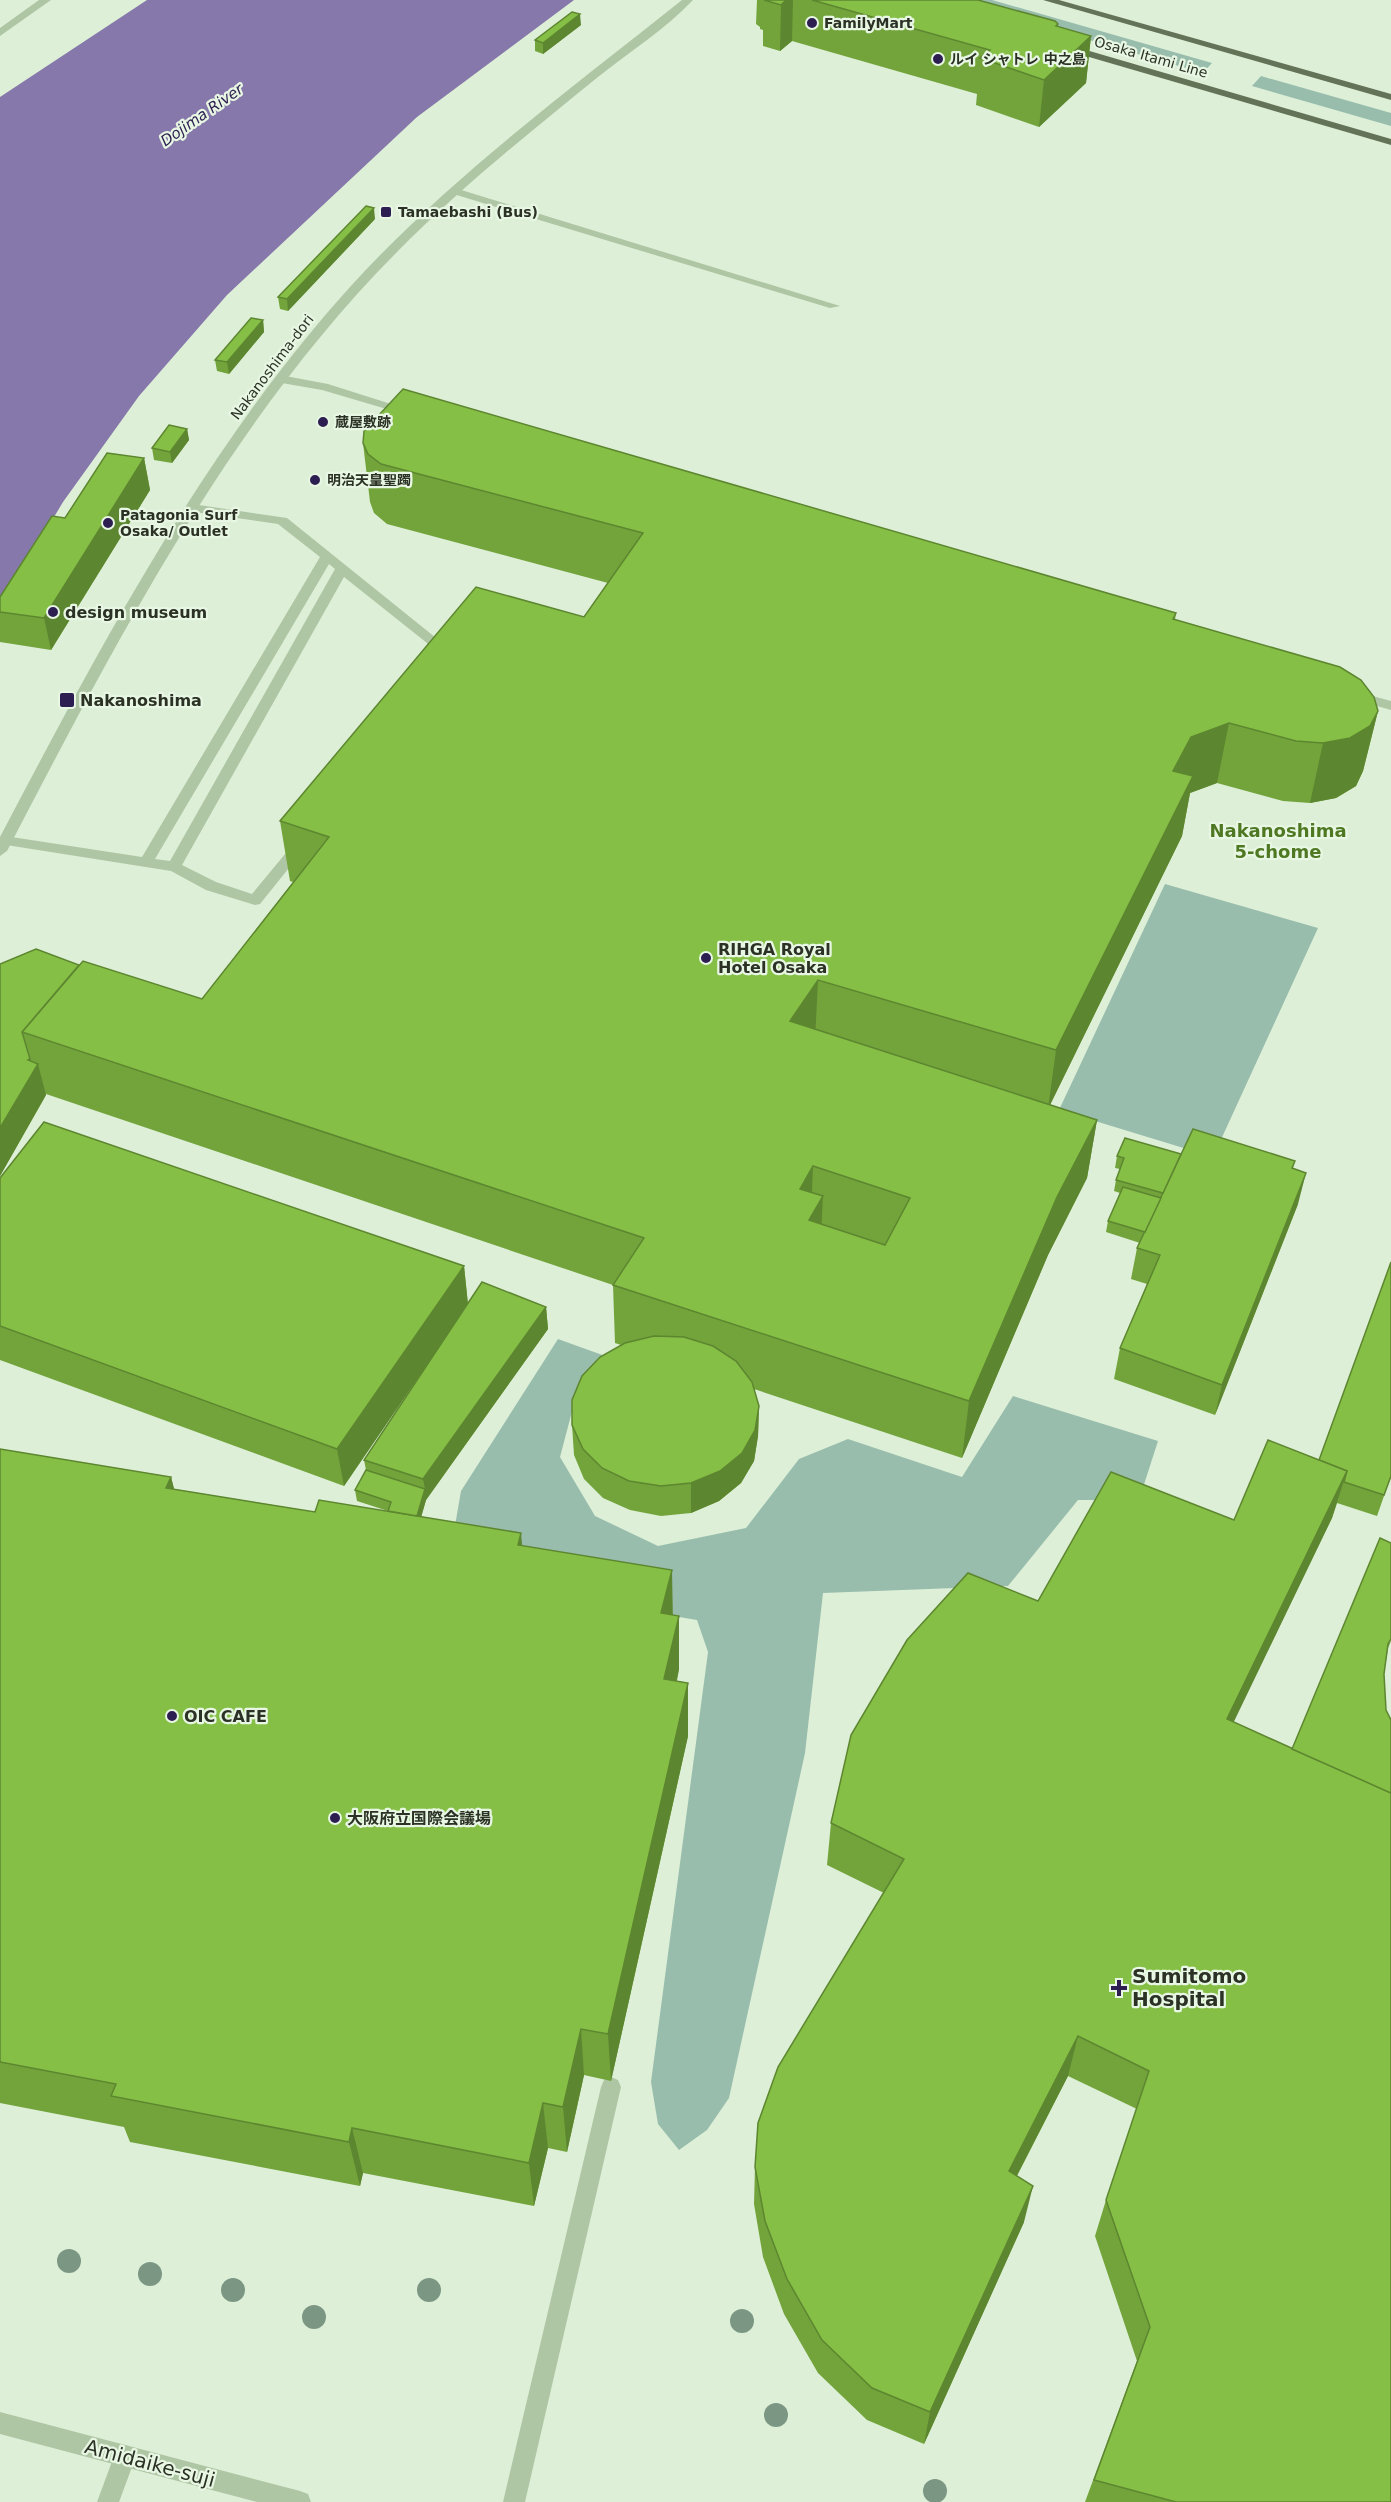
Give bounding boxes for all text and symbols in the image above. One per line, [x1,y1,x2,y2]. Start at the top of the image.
place label: FamilyMart [824,15,913,31]
marker: FamilyMart [805,16,819,30]
street label: Osaka Itami Line [1092,33,1210,81]
place label: ルイ シャトレ 中之島 [950,51,1086,67]
marker: ルイ シャトレ 中之島 [931,52,945,66]
water label: Dojima River [157,79,247,150]
place label: Tamaebashi (Bus) [398,204,538,220]
marker: Tamaebashi (Bus) [379,205,393,219]
street label: Nakanoshima-dori [227,311,317,423]
place label: 蔵屋敷跡 [335,414,391,430]
marker: 蔵屋敷跡 [316,415,330,429]
place label: 明治天皇聖躅 [327,472,411,488]
marker: 明治天皇聖躅 [308,473,322,487]
place label: Patagonia Surf Osaka/ Outlet [120,507,238,539]
marker: Patagonia Surf Osaka/ Outlet [101,516,115,530]
place label: design museum [65,603,207,622]
marker: design museum [46,605,60,619]
marker: Nakanoshima [58,691,76,709]
place label: Nakanoshima [80,691,202,710]
district label: Nakanoshima 5-chome [1209,820,1347,862]
place label: RIHGA Royal Hotel Osaka [718,940,831,977]
marker: RIHGA Royal Hotel Osaka [699,951,713,965]
place label: OIC CAFE [184,1707,267,1726]
marker: OIC CAFE [165,1709,179,1723]
place label: 大阪府立国際会議場 [347,1809,491,1828]
marker: 大阪府立国際会議場 [328,1811,342,1825]
place label: Sumitomo Hospital [1132,1964,1246,2011]
marker: Sumitomo Hospital [1110,1979,1128,1997]
street label: Amidaike-suji [82,2434,218,2492]

